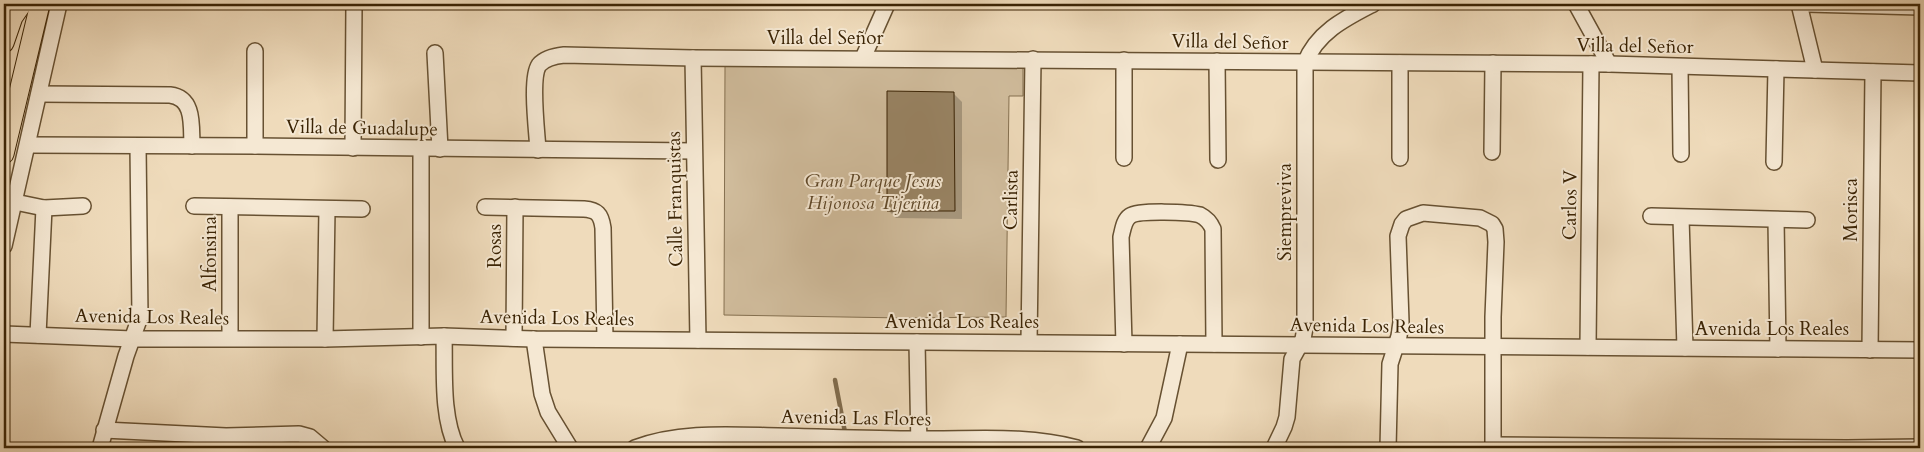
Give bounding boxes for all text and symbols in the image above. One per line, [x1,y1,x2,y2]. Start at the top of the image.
street label: Villa del Señor [766,25,884,51]
street label: Villa del Señor [1171,28,1289,56]
street label: Villa del Señor [1576,32,1694,60]
street label: Villa de Guadalupe [286,114,438,142]
street label: Calle Franquistas [661,131,689,267]
street label: Siempreviva [1272,163,1298,261]
park label: Gran Parque Jesus Hijonosa Tijerina [805,168,942,216]
street label: Carlista [997,170,1025,230]
street label: Carlos V [1556,170,1584,240]
street label: Morisca [1838,178,1864,242]
street label: Alfonsina [197,216,223,292]
street label: Rosas [482,224,508,268]
street label: Avenida Los Reales [75,303,229,331]
street label: Avenida Los Reales [480,304,634,332]
street label: Avenida Los Reales [885,309,1039,335]
street label: Avenida Los Reales [1290,312,1444,340]
street label: Avenida Los Reales [1695,316,1849,342]
street label: Avenida Las Flores [781,404,931,432]

